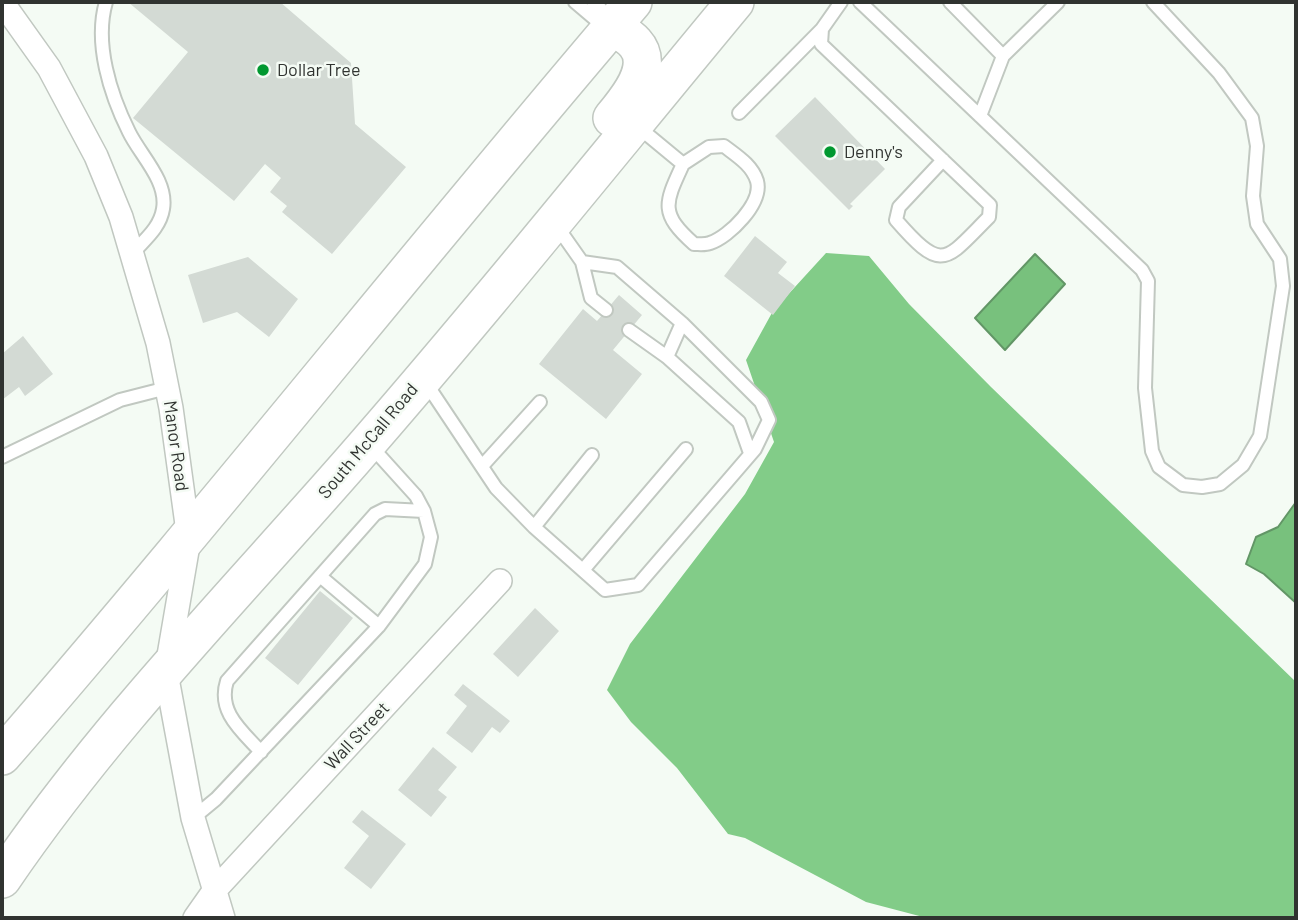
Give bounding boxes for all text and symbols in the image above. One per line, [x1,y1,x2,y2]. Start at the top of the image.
place label: Dollar Tree [277,59,361,81]
marker: Dollar Tree [255,62,271,78]
place label: Denny's [844,141,903,163]
marker: Denny's [822,144,838,160]
street label: South McCall Road [314,379,422,503]
street label: Manor Road [159,399,193,493]
street label: Wall Street [320,697,394,775]

